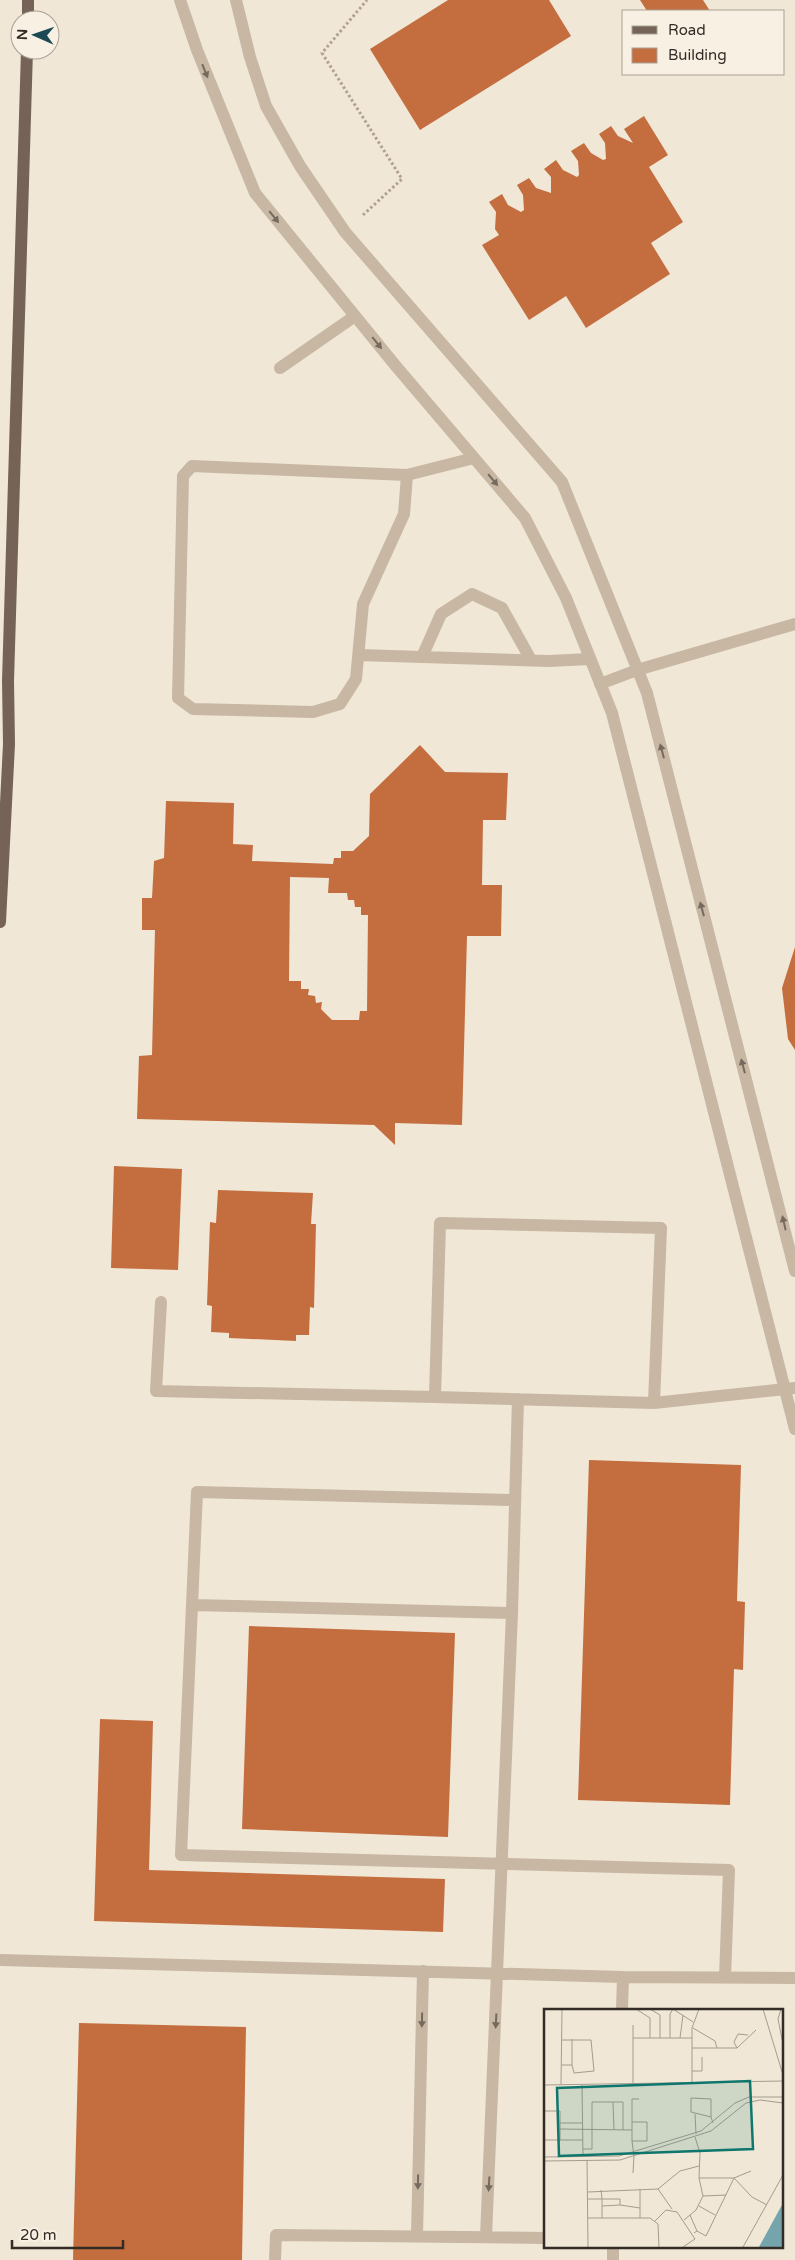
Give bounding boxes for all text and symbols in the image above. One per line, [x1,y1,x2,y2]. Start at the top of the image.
north arrow [10,10,60,60]
legend [622,10,785,75]
text: Road [668,21,706,39]
text: N [14,29,31,40]
text: Building [668,46,727,64]
one-way arrow [201,64,209,79]
one-way arrow [268,210,279,223]
one-way arrow [371,336,382,349]
one-way arrow [487,473,499,485]
one-way arrow [657,744,665,759]
one-way arrow [698,901,706,916]
one-way arrow [739,1058,747,1073]
one-way arrow [780,1216,788,1231]
inset map [544,2009,782,2248]
one-way arrow [418,2012,426,2028]
one-way arrow [491,2014,499,2030]
one-way arrow [414,2175,422,2191]
one-way arrow [484,2176,492,2192]
scale bar [12,2218,124,2250]
text: 20 m [20,2226,57,2244]

